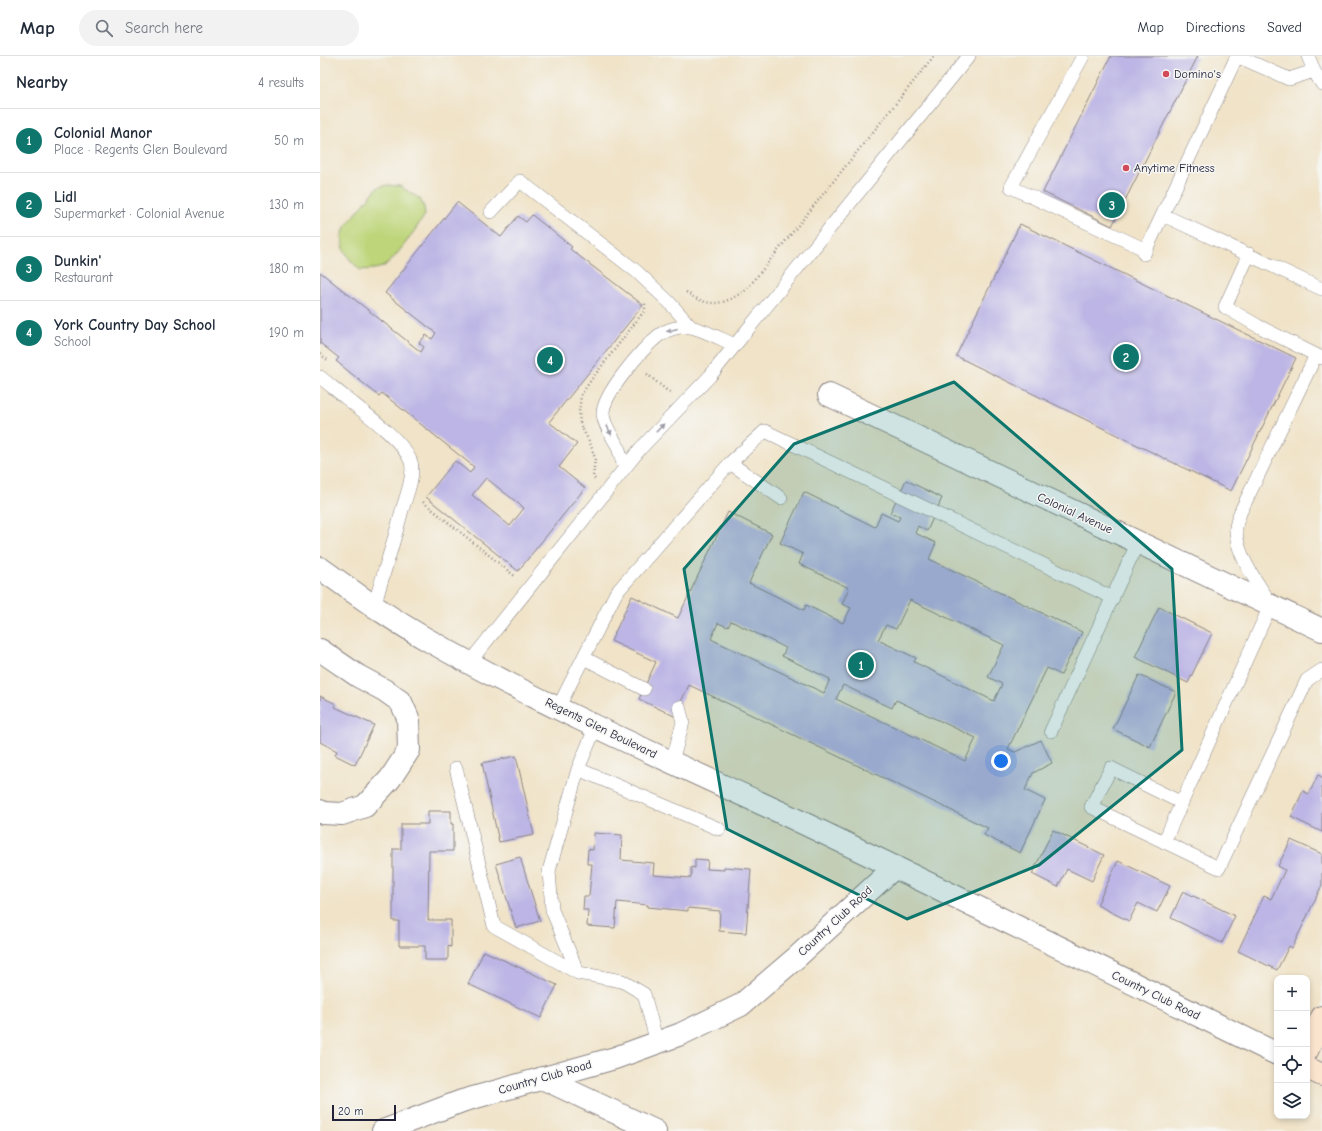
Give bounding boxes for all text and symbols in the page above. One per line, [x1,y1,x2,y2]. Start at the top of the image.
search box [79,10,359,46]
text: Map [20,17,55,39]
icon: search [93,17,115,39]
text: Search here [125,19,203,37]
text: Map [1137,19,1164,36]
text: Directions [1186,19,1245,36]
text: Saved [1267,19,1302,36]
place label: Domino's [1174,67,1221,81]
marker: Domino's [1161,69,1171,79]
text: Nearby [16,73,67,92]
text: 4 results [258,75,304,90]
text: Colonial Manor [54,124,152,142]
text: 1 [26,133,32,148]
text: 50 m [274,133,304,148]
text: Place · Regents Glen Boulevard [54,142,227,157]
place label: Anytime Fitness [1134,161,1215,175]
marker: Anytime Fitness [1121,163,1131,173]
text: Lidl [54,188,77,206]
pin: 3 [1099,190,1125,220]
text: 2 [26,197,32,212]
text: 130 m [269,197,304,212]
text: Supermarket · Colonial Avenue [54,206,224,221]
text: Dunkin' [54,252,101,270]
text: 3 [26,261,32,276]
text: 180 m [269,261,304,276]
text: Restaurant [54,270,113,285]
text: York Country Day School [54,316,216,334]
text: 4 [26,325,32,340]
text: 190 m [269,325,304,340]
one-way arrow [666,327,679,333]
text: School [54,334,91,349]
pin: 2 [1113,342,1139,372]
pin: 4 [537,345,563,375]
one-way arrow [655,423,665,433]
one-way arrow [606,424,612,436]
street label: Colonial Avenue [1035,489,1115,537]
pin: 1 [848,650,874,680]
street label: Regents Glen Boulevard [543,695,659,761]
your location [991,751,1011,771]
street label: Country Club Road [795,883,875,959]
street label: Country Club Road [1110,968,1202,1022]
map controls [1274,975,1310,1119]
button: + [1274,975,1310,1011]
button: − [1274,1011,1310,1047]
button: locate [1274,1047,1310,1083]
street label: Country Club Road [497,1057,593,1097]
button: layers [1274,1083,1310,1119]
scale bar [332,1103,396,1122]
text: 20 m [338,1105,363,1118]

